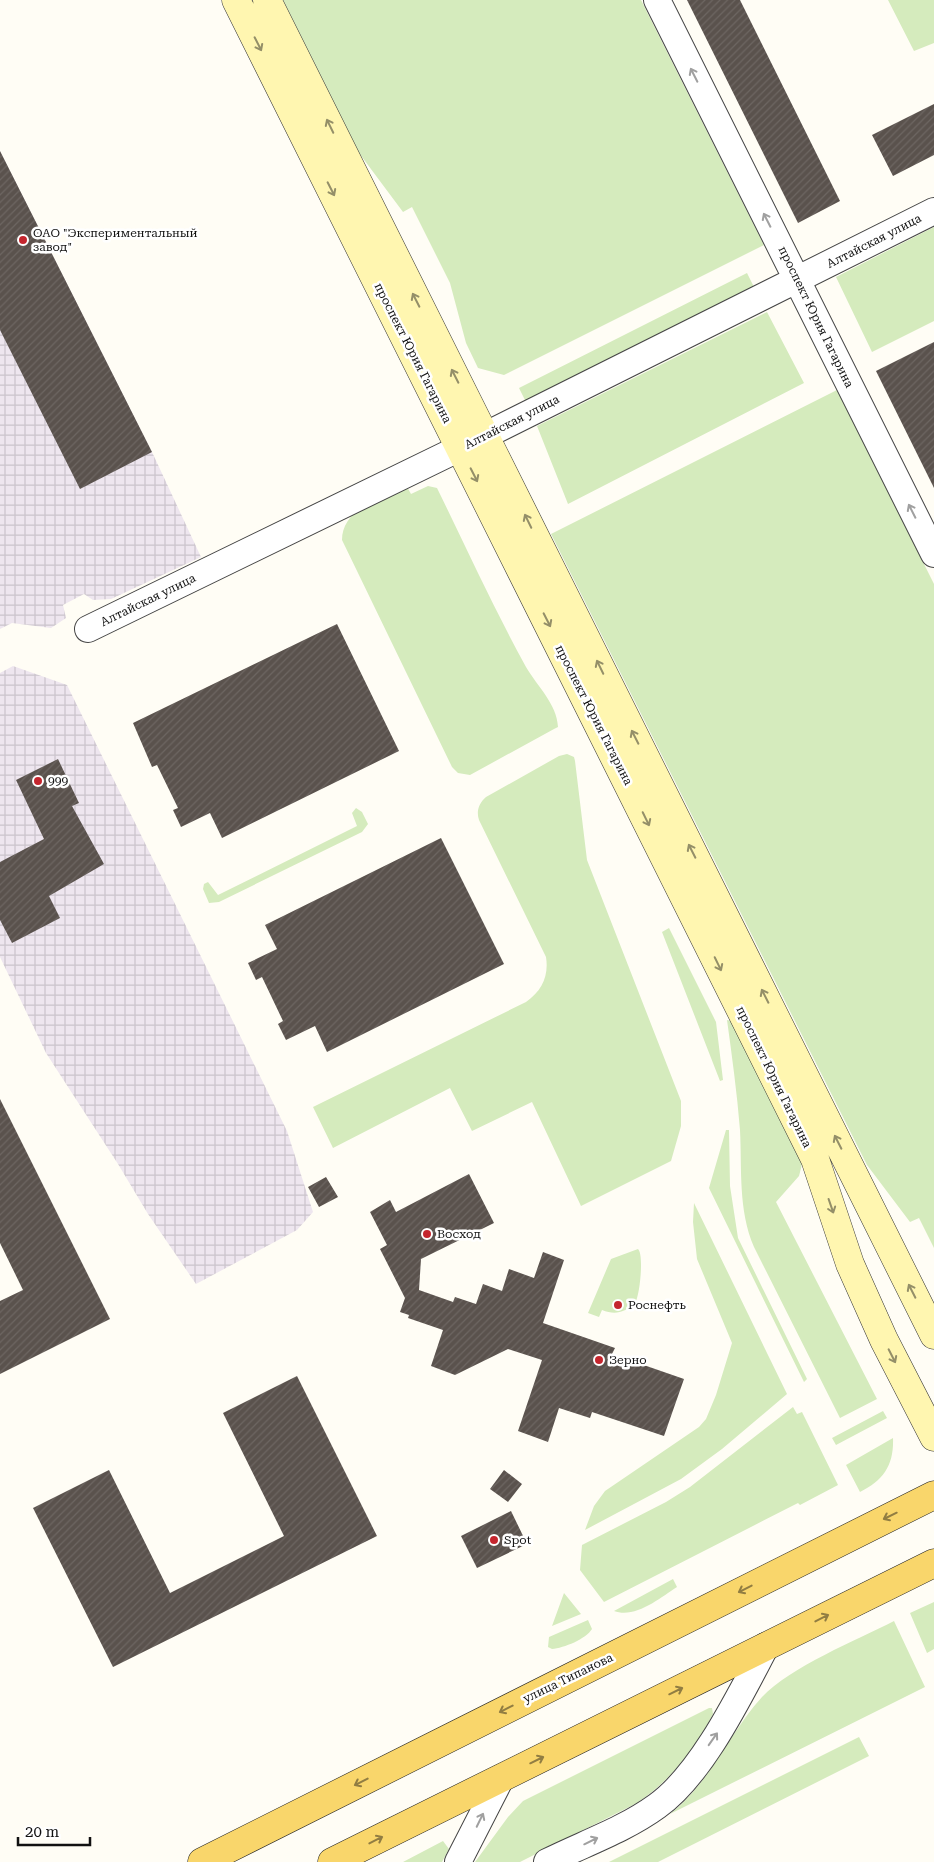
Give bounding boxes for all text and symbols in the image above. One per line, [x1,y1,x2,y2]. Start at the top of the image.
one-way arrow [253,36,263,51]
one-way arrow [689,68,699,83]
one-way arrow [324,119,334,134]
one-way arrow [327,181,336,196]
street label: Алтайская улица [824,211,924,271]
one-way arrow [762,213,771,228]
place label: ОАО "Экспериментальный завод" [33,226,198,254]
marker: ОАО "Экспериментальный завод" [17,234,29,246]
street label: проспект Юрия Гагарина [776,244,857,390]
street label: проспект Юрия Гагарина [371,281,455,426]
one-way arrow [411,293,420,308]
one-way arrow [450,369,459,384]
street label: Алтайская улица [462,392,562,452]
one-way arrow [470,467,479,482]
one-way arrow [907,504,916,519]
one-way arrow [523,514,533,529]
street label: Алтайская улица [98,571,198,629]
one-way arrow [542,613,552,628]
street label: проспект Юрия Гагарина [552,643,636,788]
one-way arrow [595,660,604,675]
one-way arrow [630,730,639,745]
place label: 999 [48,774,68,788]
marker: 999 [32,775,44,787]
one-way arrow [641,811,651,826]
one-way arrow [687,844,696,859]
one-way arrow [714,956,723,971]
one-way arrow [760,989,770,1004]
street label: проспект Юрия Гагарина [734,1004,815,1150]
one-way arrow [833,1135,842,1150]
one-way arrow [826,1197,836,1213]
place label: Восход [437,1227,481,1241]
marker: Восход [421,1228,433,1240]
one-way arrow [907,1284,916,1299]
place label: Роснефть [628,1298,687,1312]
marker: Роснефть [612,1299,624,1311]
one-way arrow [887,1348,897,1363]
place label: Зерно [609,1353,647,1367]
marker: Зерно [593,1354,605,1366]
one-way arrow [883,1512,898,1521]
place label: Spot [504,1533,532,1547]
marker: Spot [488,1534,500,1546]
one-way arrow [738,1585,753,1594]
one-way arrow [814,1613,829,1623]
street label: улица Типанова [521,1650,616,1706]
one-way arrow [668,1686,683,1695]
one-way arrow [499,1705,514,1714]
one-way arrow [708,1732,718,1746]
one-way arrow [529,1755,544,1764]
one-way arrow [354,1778,369,1787]
one-way arrow [476,1813,485,1828]
scale bar [18,1814,90,1846]
text: 20 m [25,1823,60,1841]
one-way arrow [368,1835,383,1844]
one-way arrow [583,1835,598,1845]

